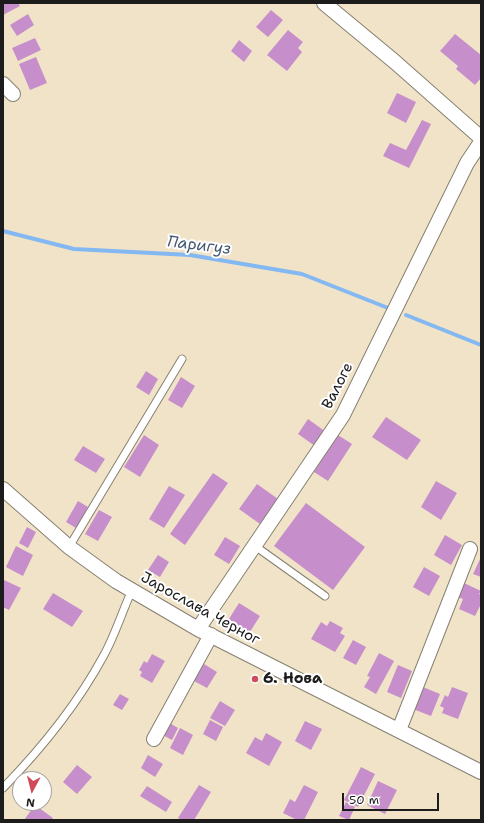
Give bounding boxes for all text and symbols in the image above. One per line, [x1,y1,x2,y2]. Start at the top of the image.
water label: Паригуз [166,233,232,259]
street label: Валоге [319,360,357,412]
street label: Јарослава Черног [137,569,263,649]
place label: 6. Нова [263,670,322,688]
marker: 6. Нова [250,674,260,684]
north arrow [12,771,52,811]
scale bar [344,785,441,811]
text: 50 m [349,792,379,808]
text: N [25,794,36,810]

